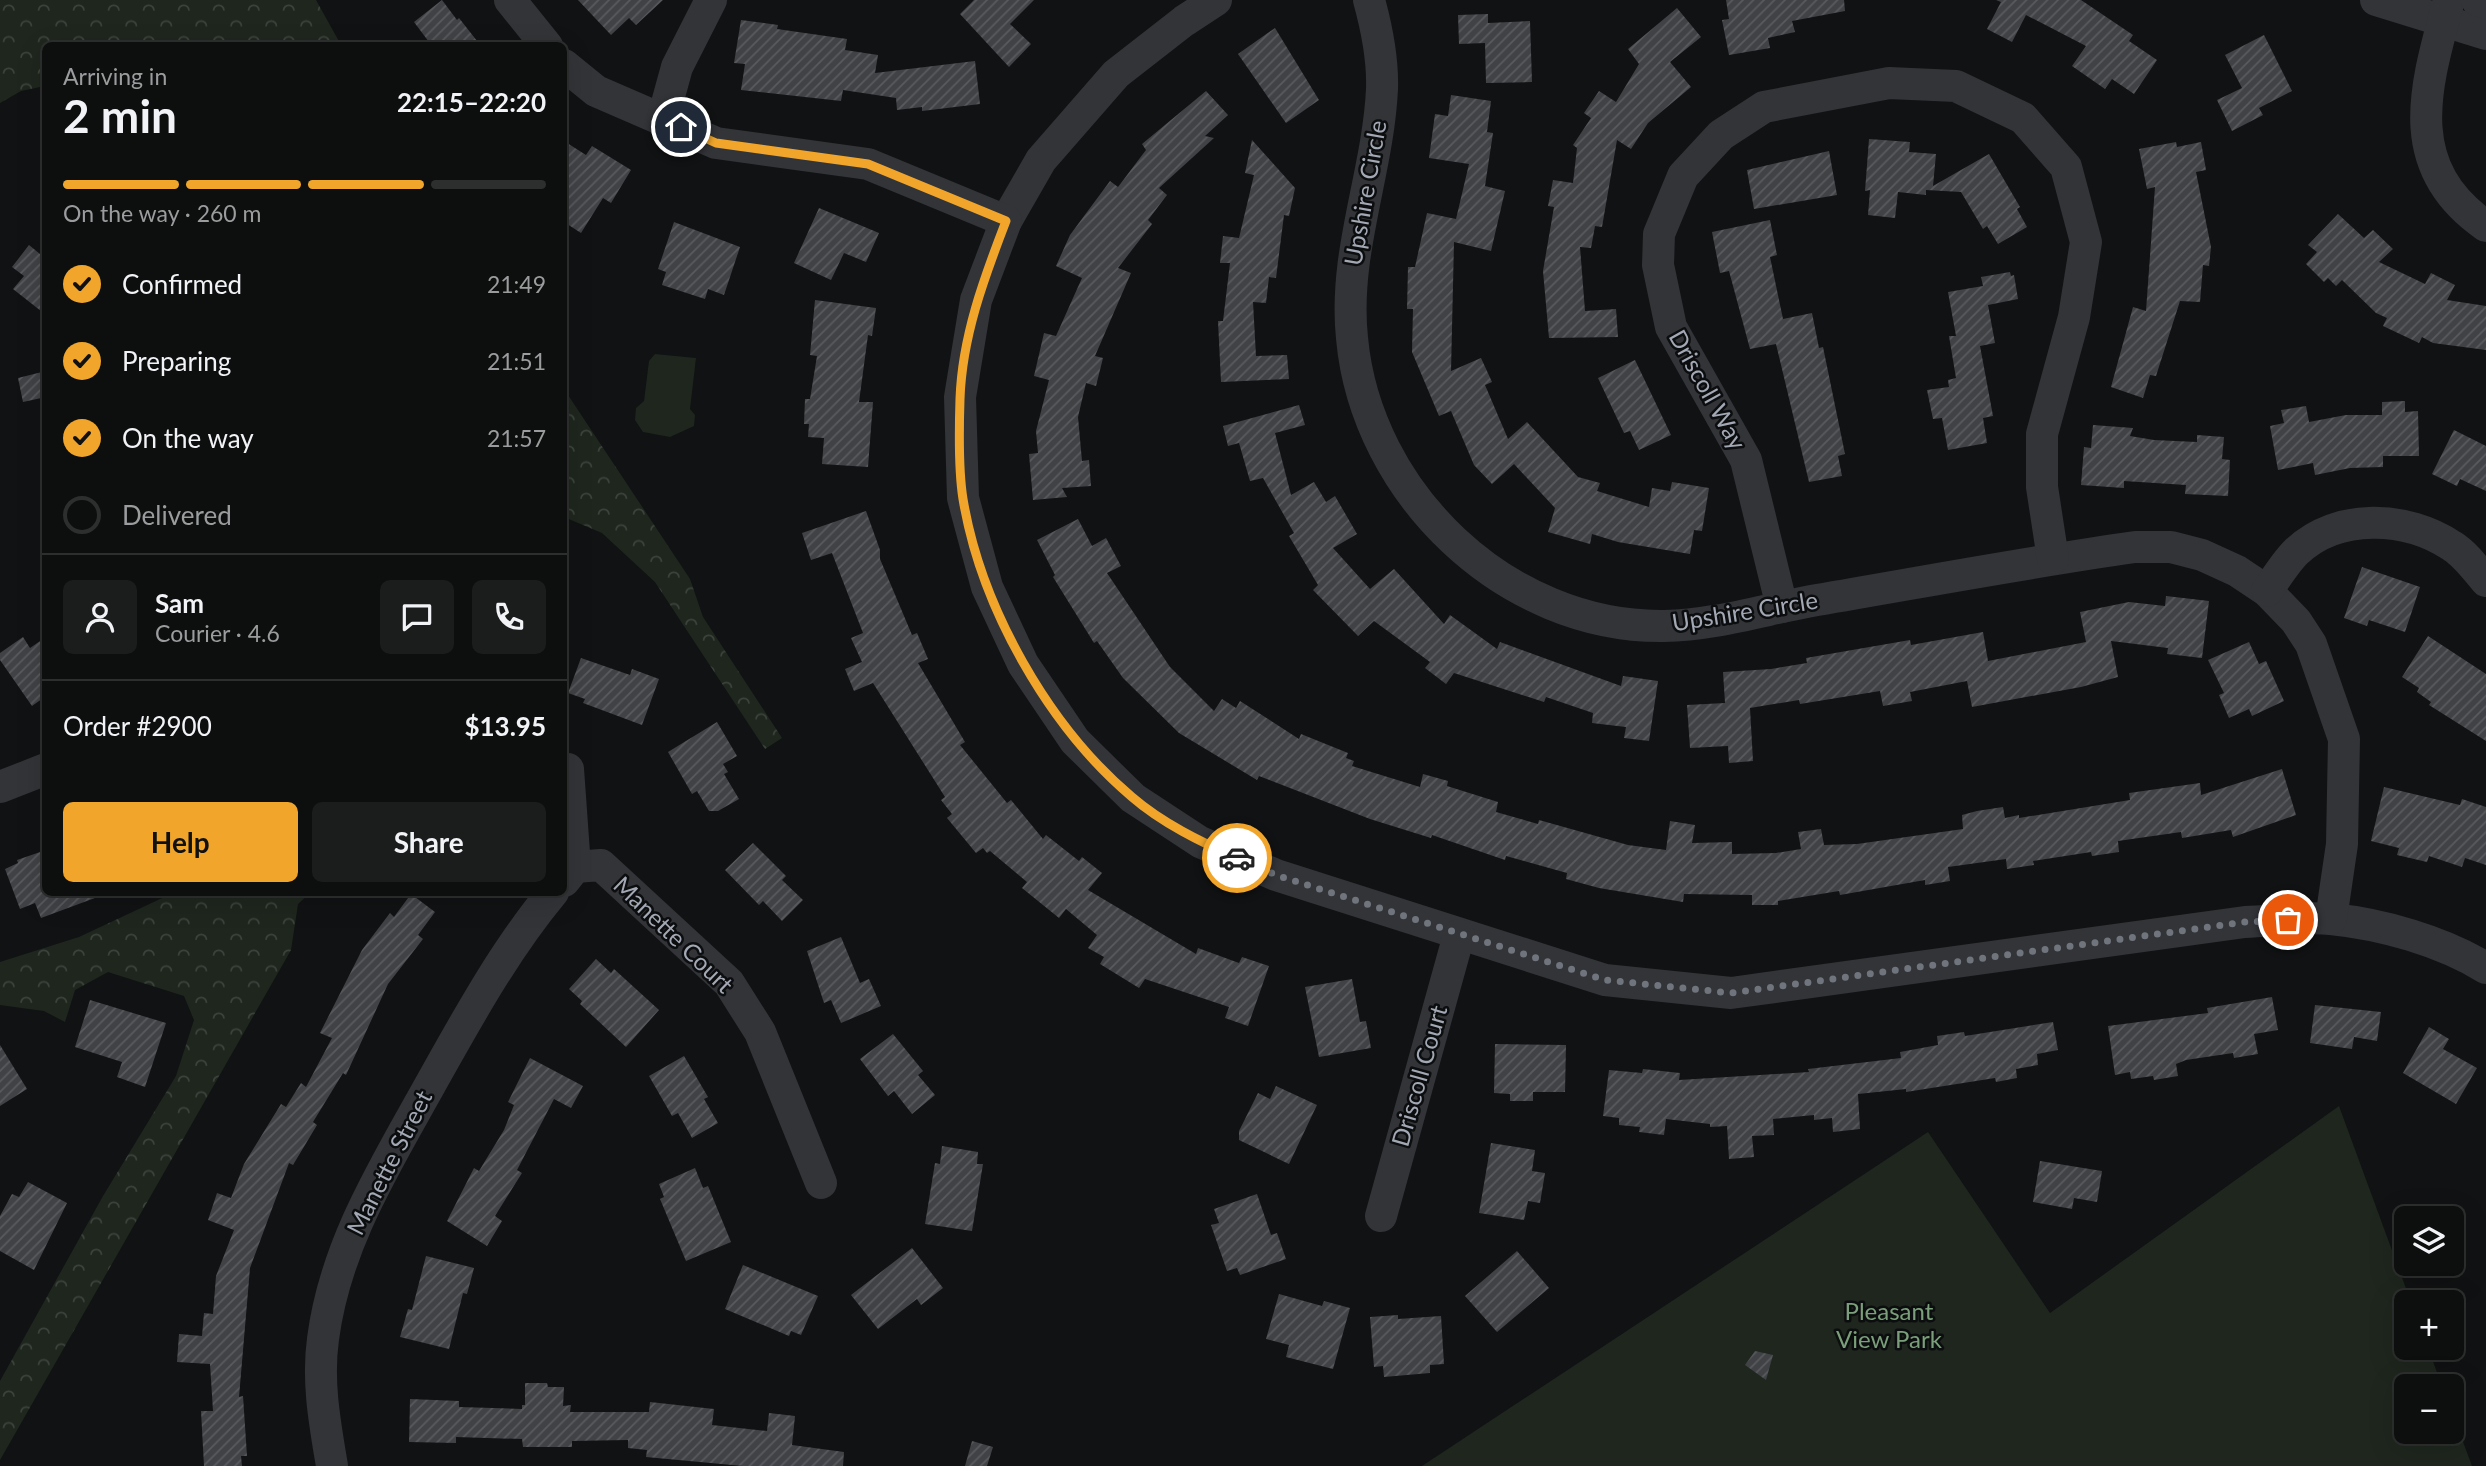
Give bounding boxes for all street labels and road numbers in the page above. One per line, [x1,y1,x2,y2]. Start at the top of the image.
street label: Upshire Circle [1337,118,1392,268]
street label: Driscoll Way [1664,324,1753,455]
street label: Upshire Circle [1670,585,1820,636]
street label: Manette Court [608,870,740,998]
street label: Driscoll Court [1385,1001,1453,1149]
street label: Manette Street [340,1085,438,1239]

